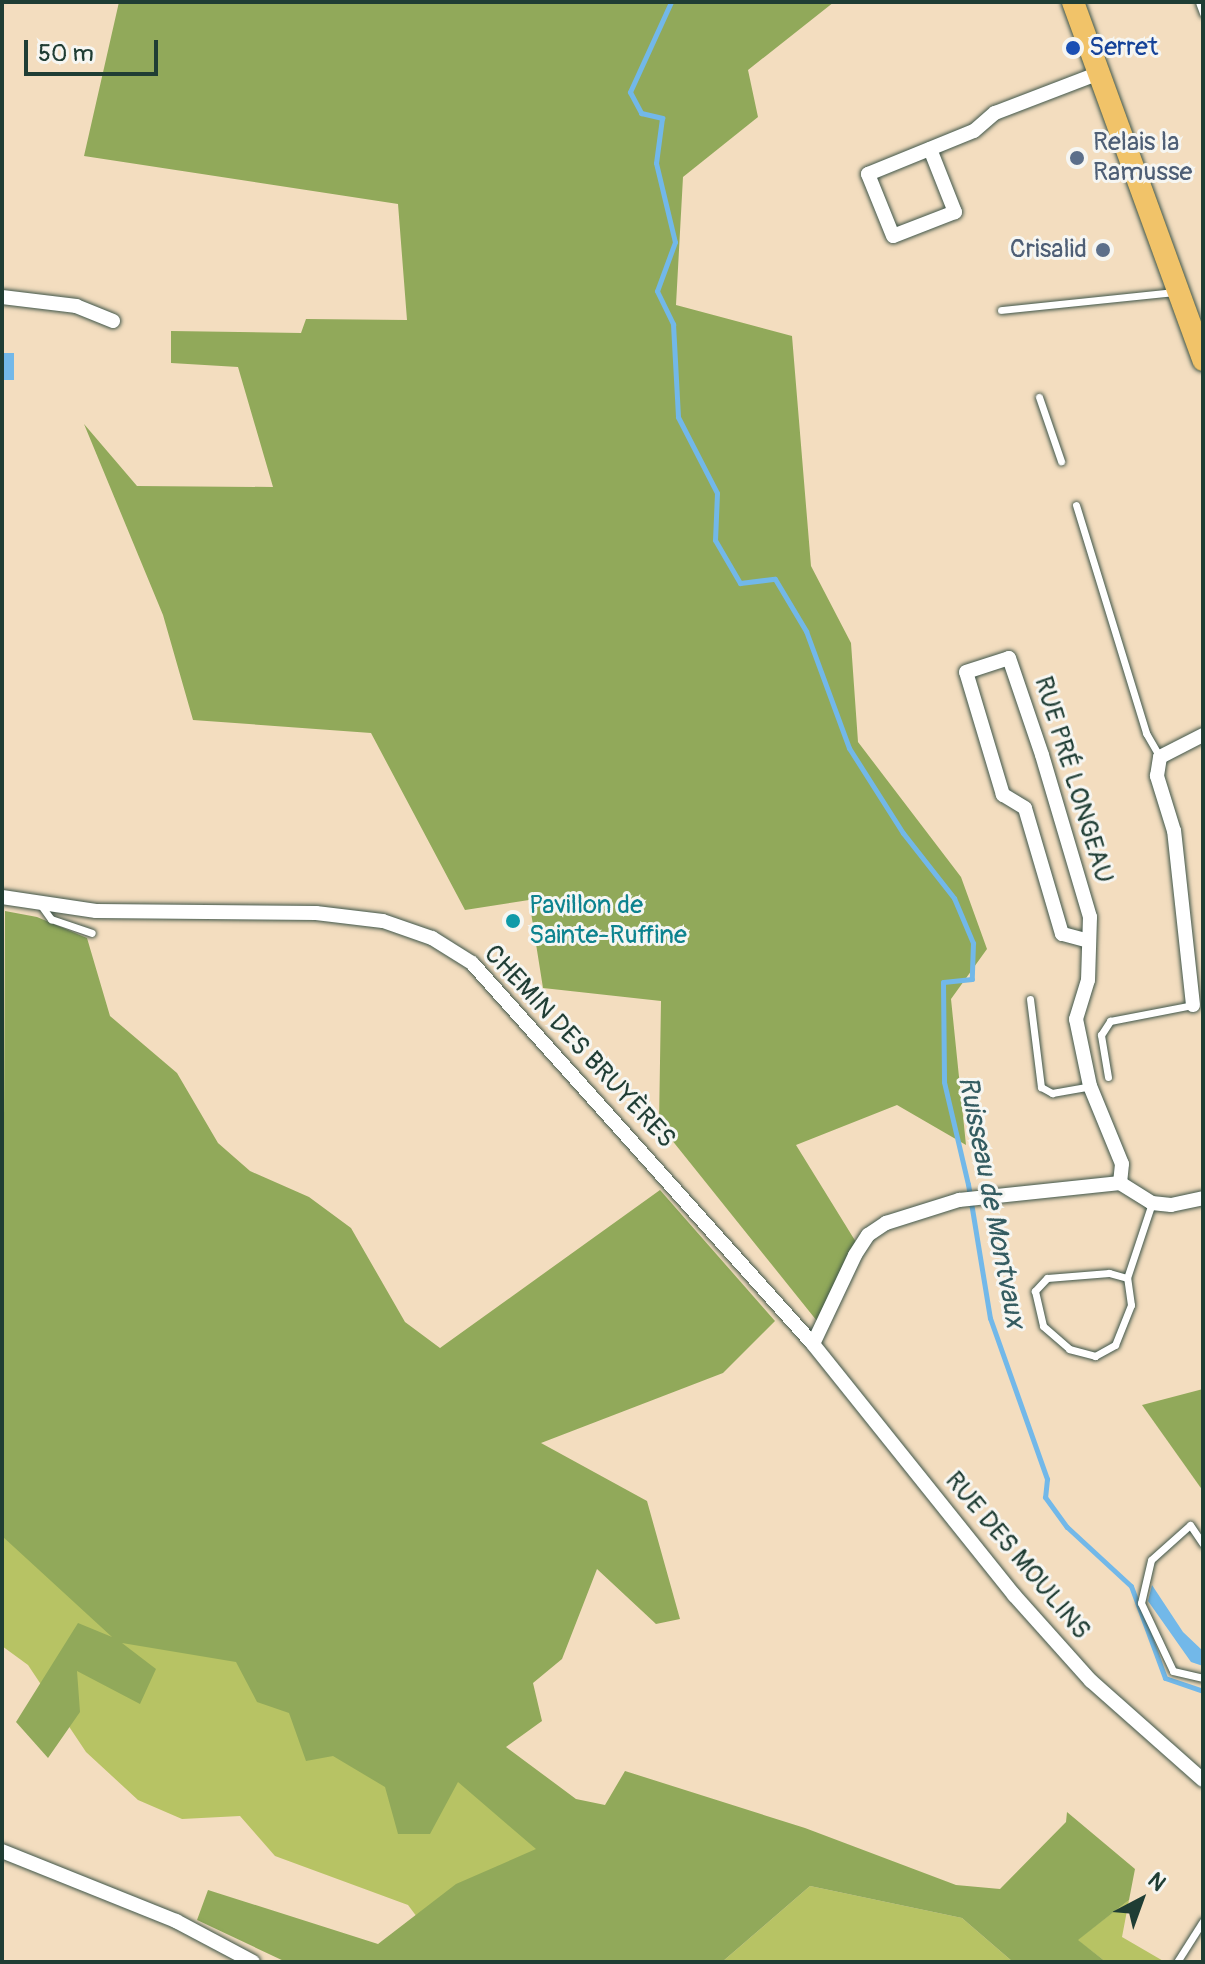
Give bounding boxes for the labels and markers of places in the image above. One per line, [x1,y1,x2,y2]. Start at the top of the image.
place label: Serret [1089,32,1158,64]
marker: Serret [1064,39,1082,57]
place label: Relais la Ramusse [1093,127,1192,188]
marker: Relais la Ramusse [1068,149,1086,167]
place label: Crisalid [1010,234,1087,266]
marker: Crisalid [1094,241,1112,259]
place label: Pavillon de Sainte-Ruffine [529,890,687,952]
marker: Pavillon de Sainte-Ruffine [504,912,522,930]

